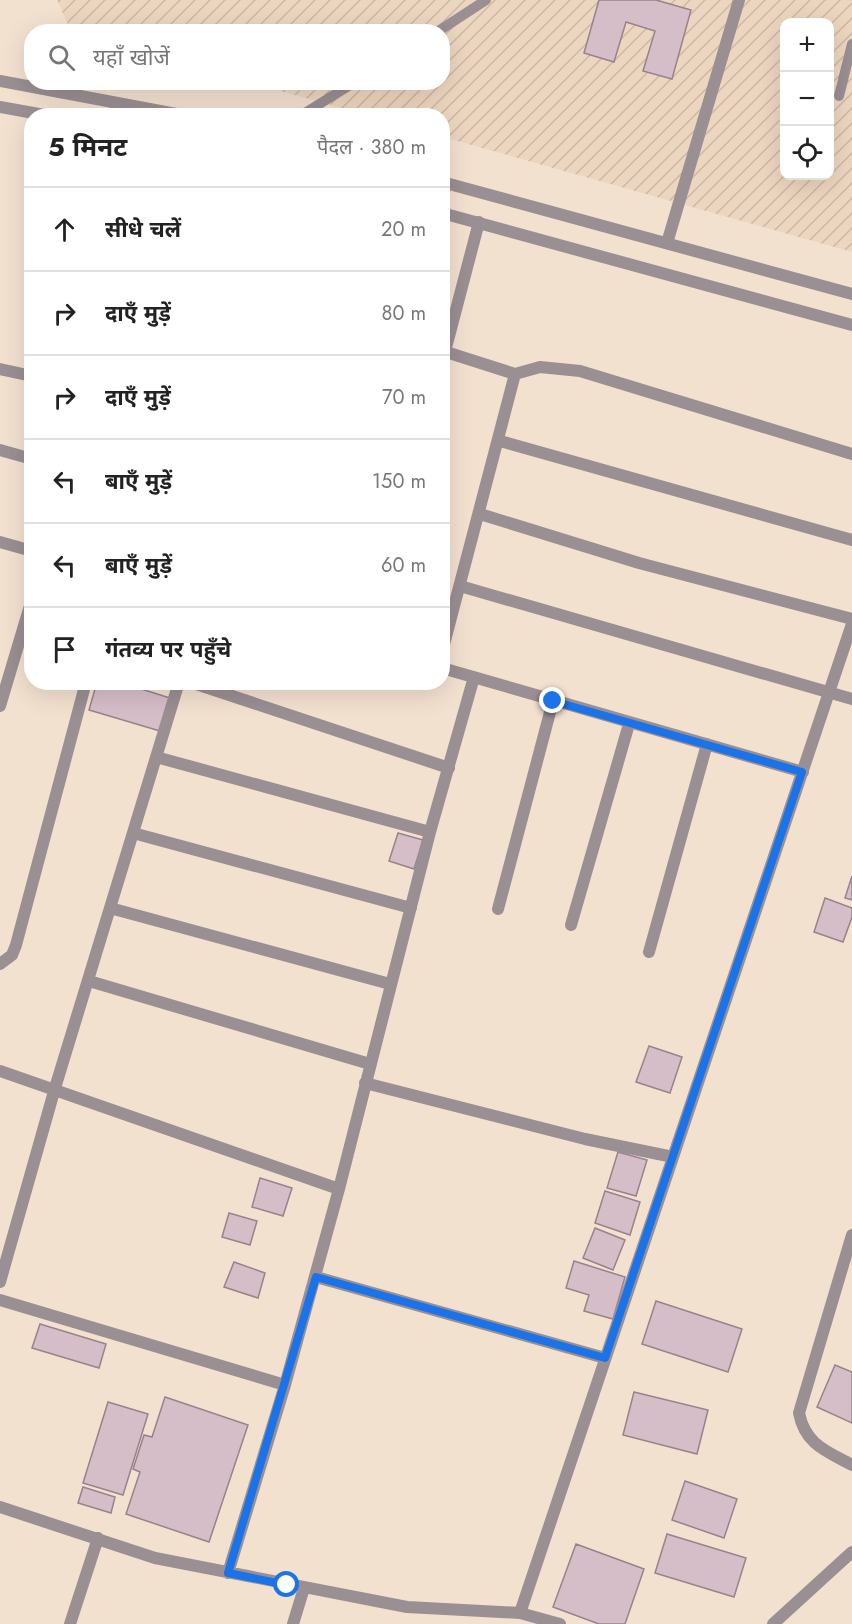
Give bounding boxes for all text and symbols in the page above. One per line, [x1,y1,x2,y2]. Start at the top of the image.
map controls [780,18,834,180]
button: + [780,18,834,72]
search box [24,24,450,90]
icon: search [45,41,78,74]
text: यहाँ खोजें [93,41,170,73]
button: − [780,72,834,126]
button: locate [780,126,834,180]
text: 5 मिनट [48,128,127,166]
text: पैदल · 380 m [317,133,426,162]
icon: ahead [48,213,81,246]
text: सीधे चलें [105,213,181,245]
text: 20 m [381,215,426,244]
icon: right [48,297,81,330]
text: दाएँ मुड़ें [105,297,171,329]
text: 80 m [381,299,426,328]
icon: right [48,381,81,414]
text: दाएँ मुड़ें [105,381,171,413]
text: 70 m [382,383,426,412]
icon: left [48,465,81,498]
text: बाएँ मुड़ें [105,465,172,497]
text: 150 m [372,467,426,496]
icon: left [48,549,81,582]
text: बाएँ मुड़ें [105,549,172,581]
text: 60 m [381,551,426,580]
icon: arrive [48,633,81,666]
text: गंतव्य पर पहुँचे [105,633,231,665]
route end [539,687,565,713]
route start [273,1571,299,1597]

